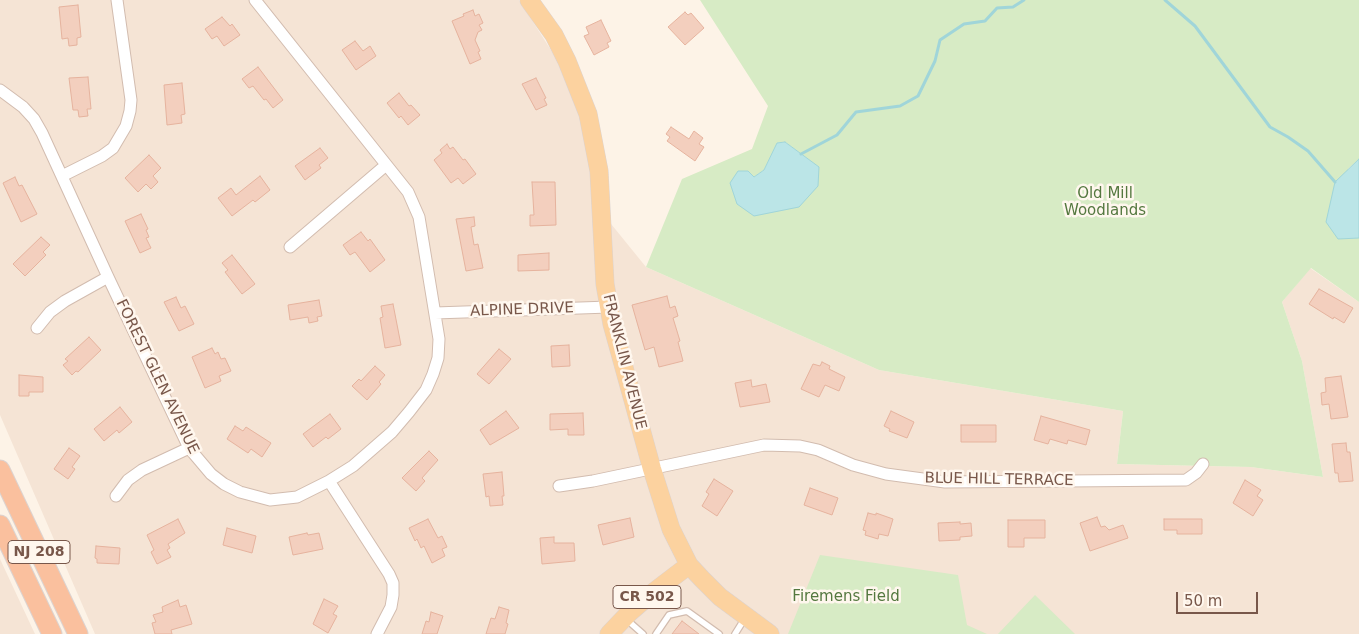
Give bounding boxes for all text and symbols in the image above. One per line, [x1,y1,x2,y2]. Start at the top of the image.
park label: Old Mill Woodlands [1064,185,1146,220]
street label: FRANKLIN AVENUE [598,292,650,432]
street label: FOREST GLEN AVENUE [112,297,202,457]
street label: ALPINE DRIVE [470,299,574,321]
street label: BLUE HILL TERRACE [924,470,1074,490]
road number: NJ 208 [8,540,70,564]
scale bar [1179,582,1262,614]
road number: CR 502 [613,586,681,608]
park label: Firemens Field [792,588,900,606]
text: 50 m [1184,592,1222,610]

